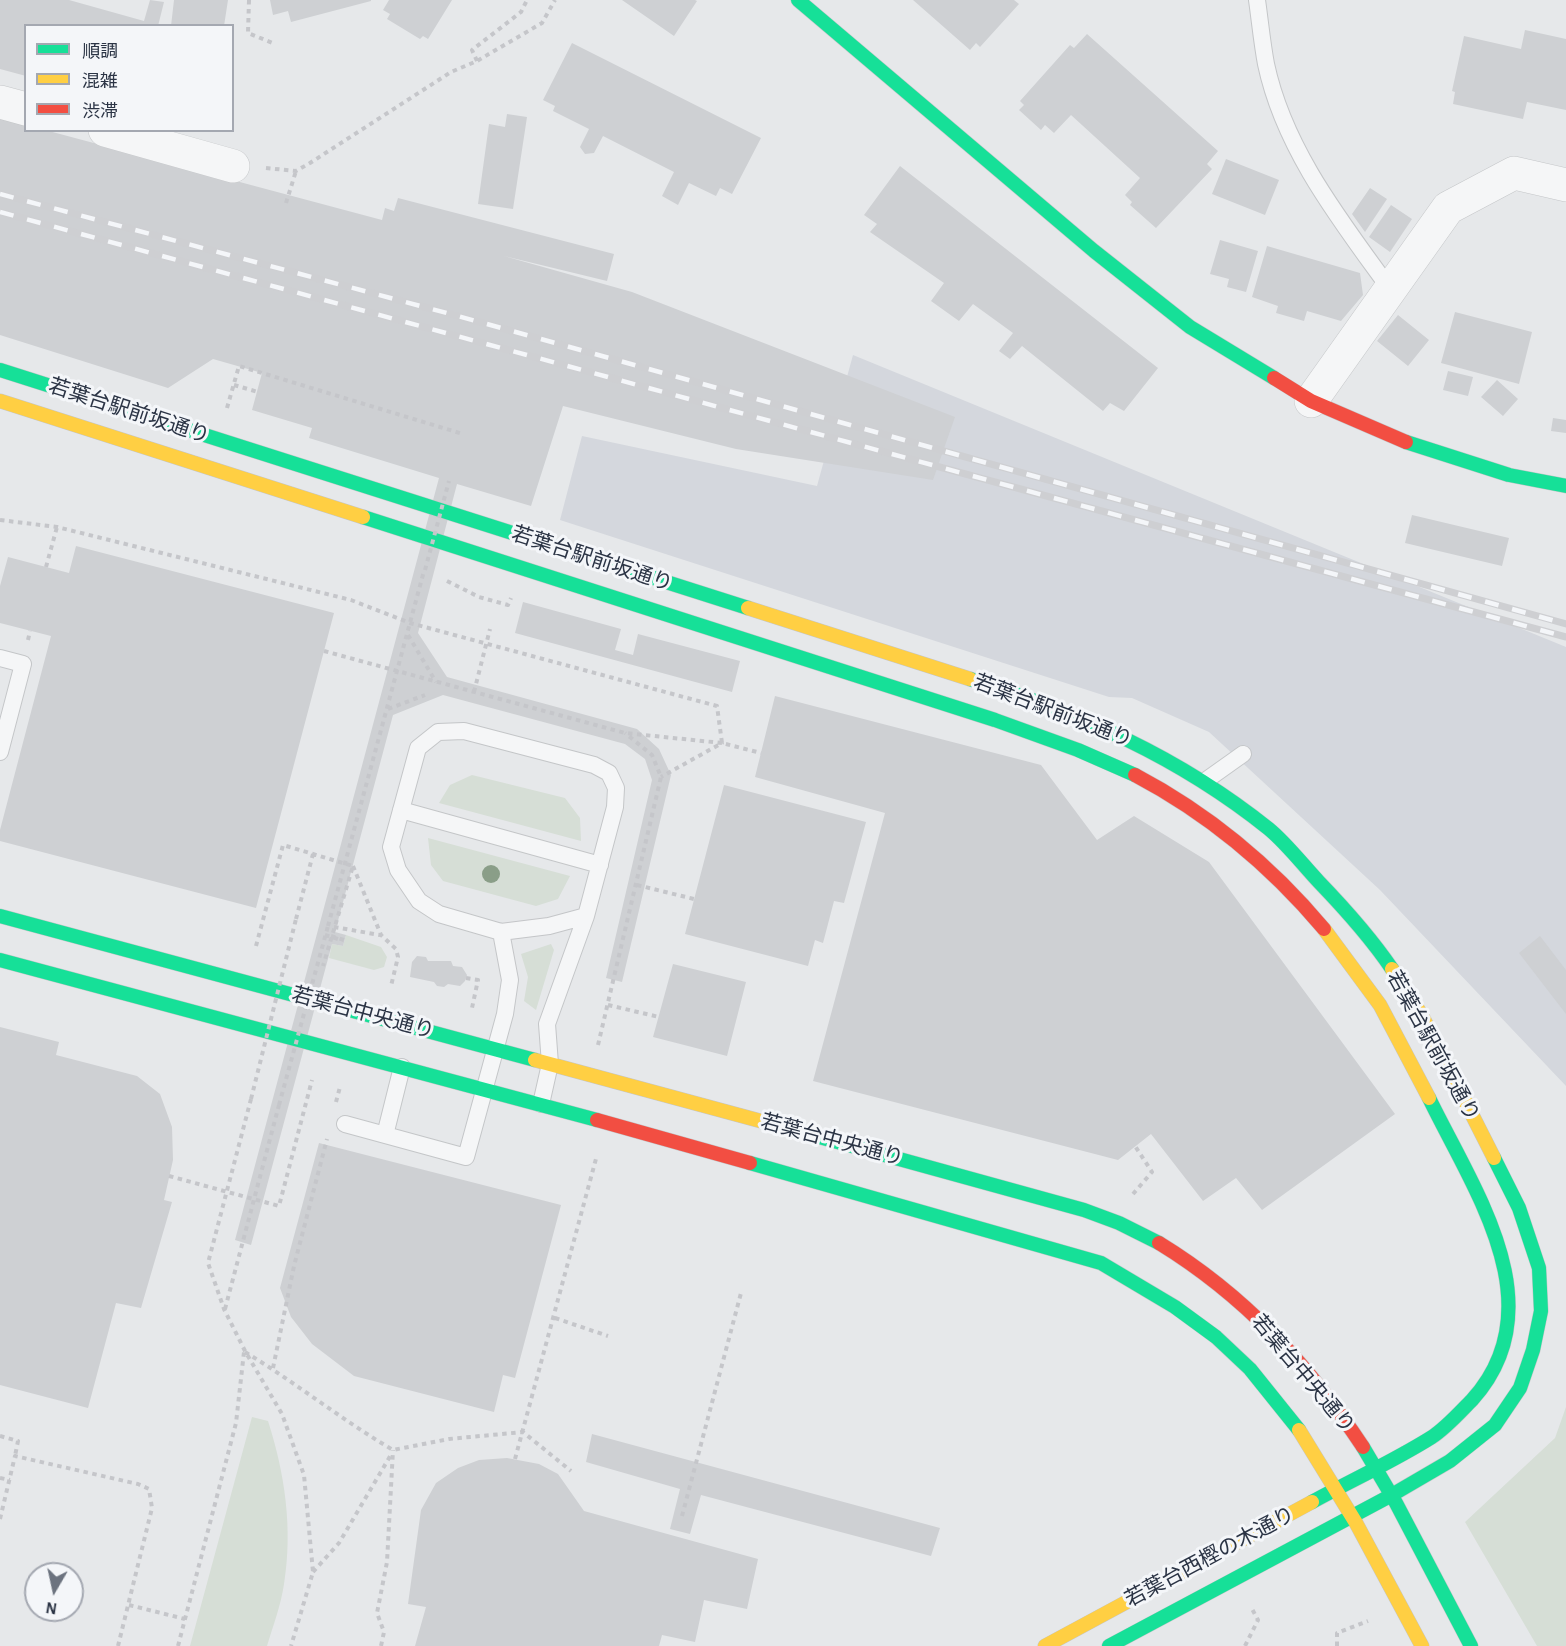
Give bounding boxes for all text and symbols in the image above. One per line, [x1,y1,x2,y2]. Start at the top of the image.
legend [24,24,234,132]
text: 順調 [82,43,118,61]
text: 混雑 [82,73,118,91]
text: 渋滞 [82,103,118,121]
street label: 若葉台駅前坂通り [45,373,213,449]
street label: 若葉台駅前坂通り [508,521,676,597]
street label: 若葉台駅前坂通り [970,669,1136,753]
street label: 若葉台駅前坂通り [1381,966,1485,1126]
street label: 若葉台中央通り [289,982,437,1044]
street label: 若葉台中央通り [758,1109,906,1171]
street label: 若葉台中央通り [1246,1310,1360,1438]
street label: 若葉台西樫の木通り [1121,1502,1299,1612]
north arrow [24,1562,84,1622]
text: N [45,1599,58,1617]

